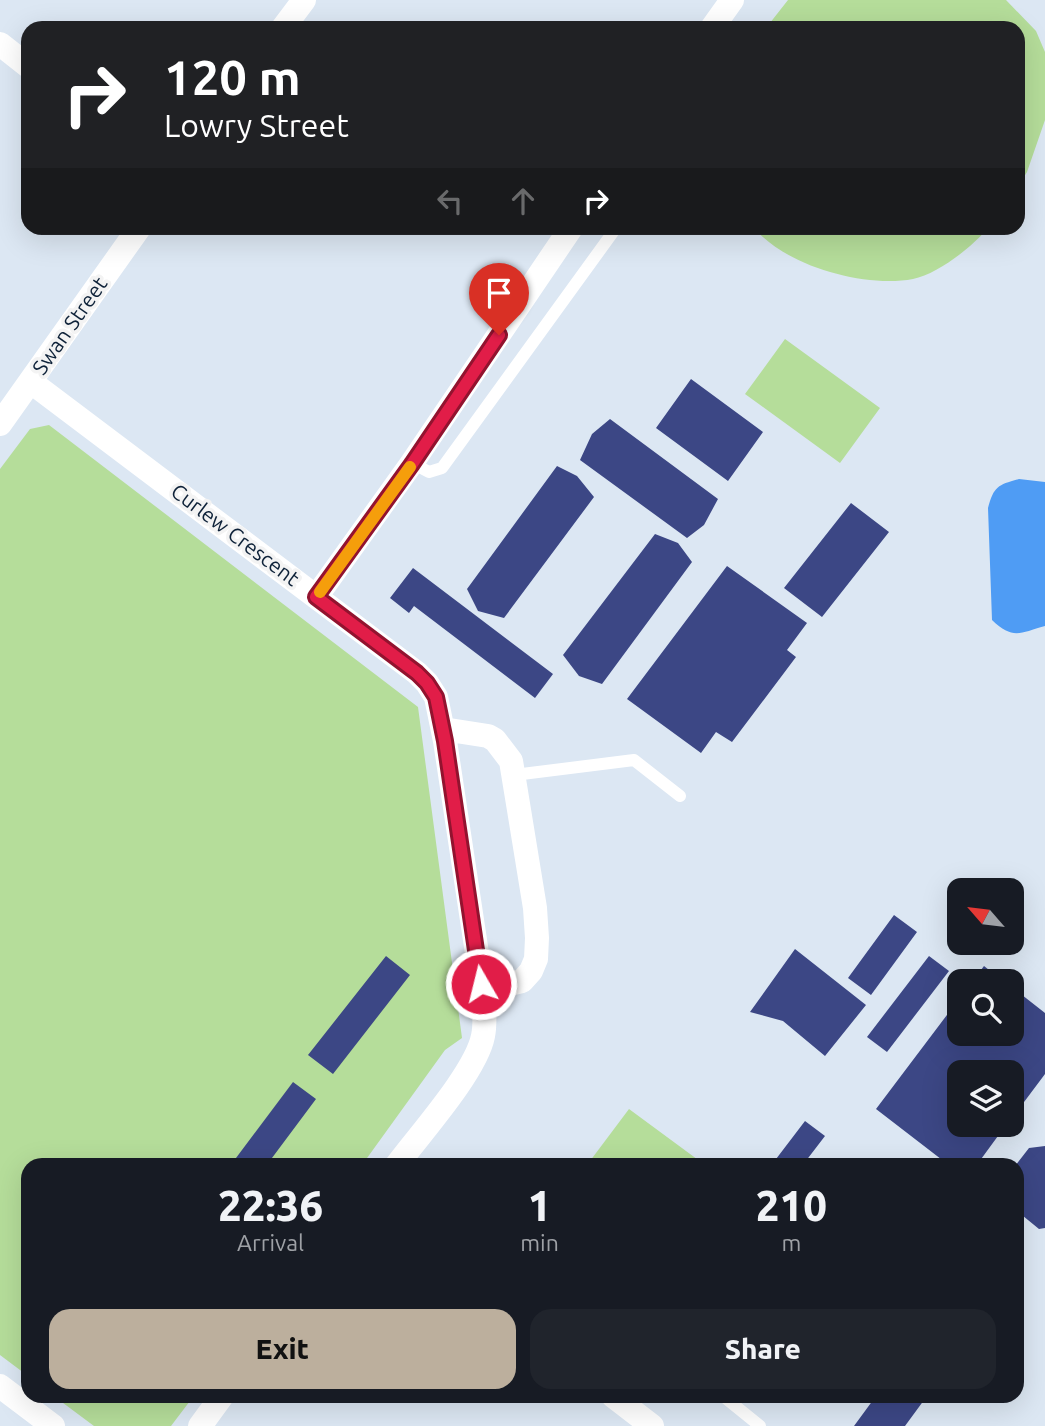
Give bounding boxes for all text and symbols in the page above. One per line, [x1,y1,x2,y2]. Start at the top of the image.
icon: right [49,49,140,140]
text: 120 m [164,49,301,104]
text: Lowry Street [164,107,349,143]
icon: left [431,182,469,220]
icon: ahead [504,182,542,220]
icon: right [577,182,615,220]
pin [469,263,529,335]
street label: Swan Street [27,272,112,379]
icon: arrive [480,274,518,312]
street label: Curlew Crescent [167,478,304,590]
north arrow [947,878,1024,956]
map controls [947,878,1024,1137]
position arrow [444,947,518,1021]
button: search [947,969,1024,1046]
button: layers [947,1060,1024,1137]
text: 22:36 [218,1182,323,1229]
text: 1 [528,1182,551,1229]
text: 210 [756,1182,827,1229]
text: Arrival [237,1230,304,1255]
text: min [520,1230,559,1255]
text: m [781,1230,801,1255]
button: Exit [49,1309,516,1389]
button: Share [530,1309,996,1389]

